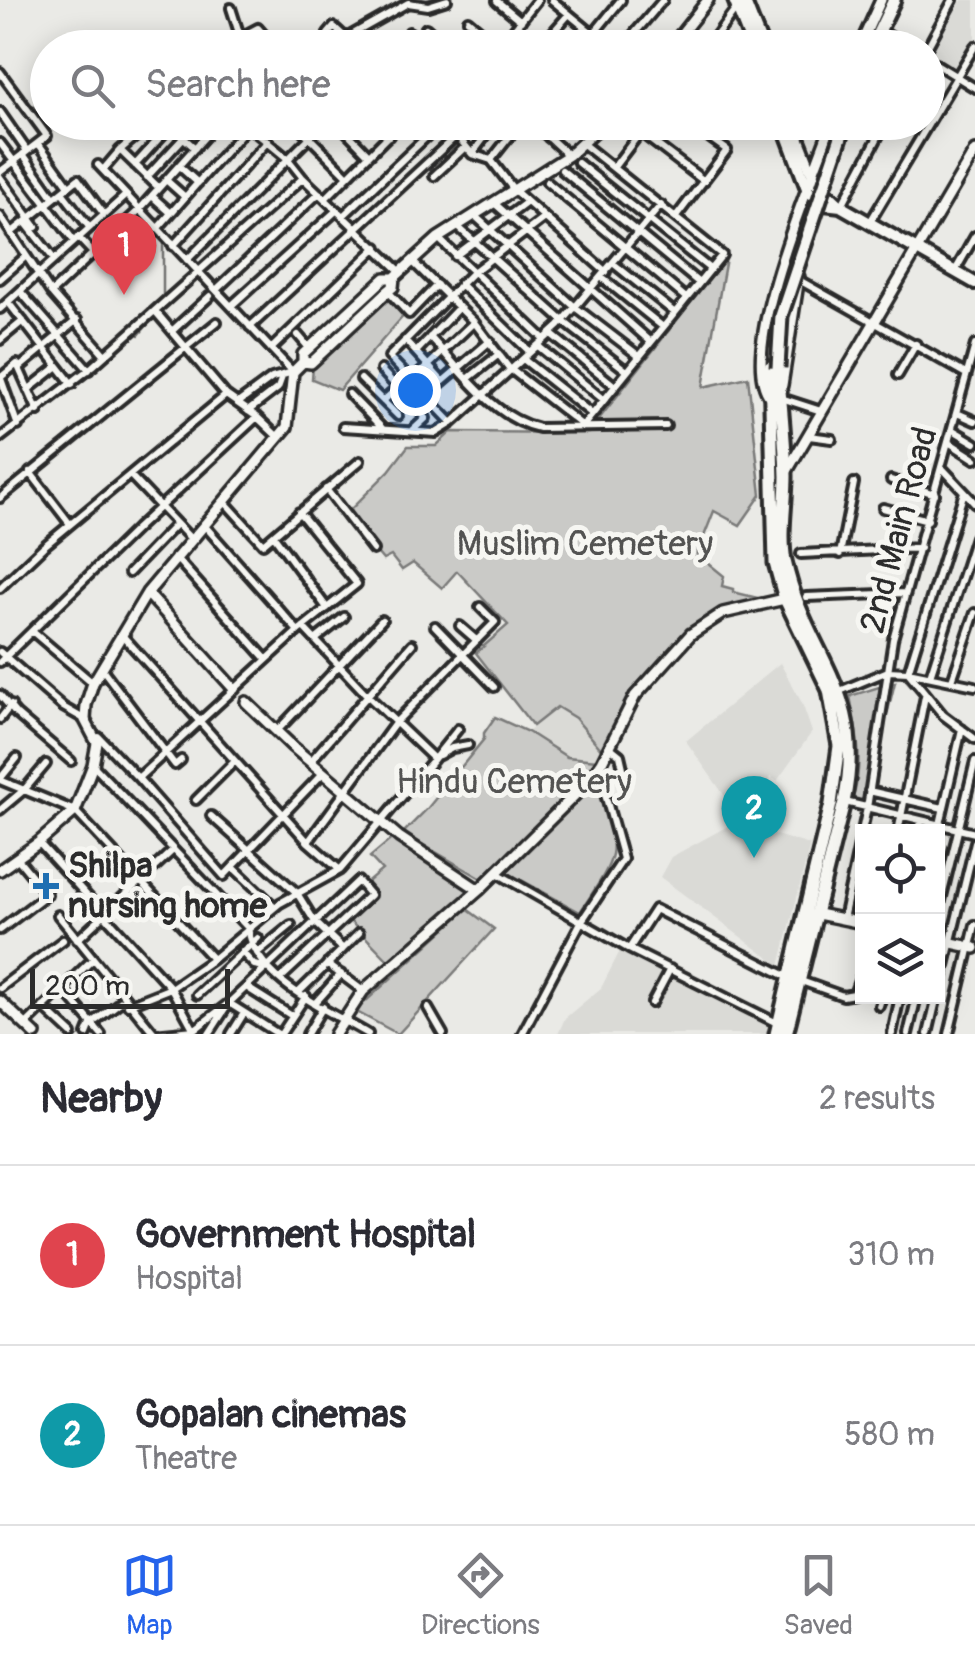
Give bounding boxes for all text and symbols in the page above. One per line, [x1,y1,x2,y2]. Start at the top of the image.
search box [30,30,945,140]
icon: search [65,58,120,113]
text: Search here [145,61,331,109]
pin: 1 [92,212,156,295]
your location [390,365,441,416]
street label: 2nd Main Road [850,422,948,638]
park label: Muslim Cemetery [457,522,713,566]
park label: Hindu Cemetery [396,760,632,804]
pin: 2 [722,776,786,858]
map controls [855,824,945,1004]
button: locate [855,824,945,914]
place label: Shilpa nursing home [68,844,268,928]
marker: Shilpa nursing home [33,873,59,899]
button: layers [855,914,945,1004]
scale bar [30,964,230,1008]
text: 200 m [45,969,130,1004]
text: Nearby [40,1073,162,1125]
text: 2 results [819,1079,935,1119]
text: Government Hospital [135,1211,476,1259]
text: 1 [66,1235,79,1275]
text: 310 m [847,1235,935,1275]
text: Hospital [135,1259,243,1299]
text: Gopalan cinemas [135,1391,406,1439]
text: 2 [64,1415,81,1455]
text: 580 m [844,1415,935,1455]
text: Theatre [135,1439,237,1479]
tab: Map [122,1548,177,1643]
tab: Directions [421,1548,540,1643]
tab: Saved [784,1548,853,1643]

